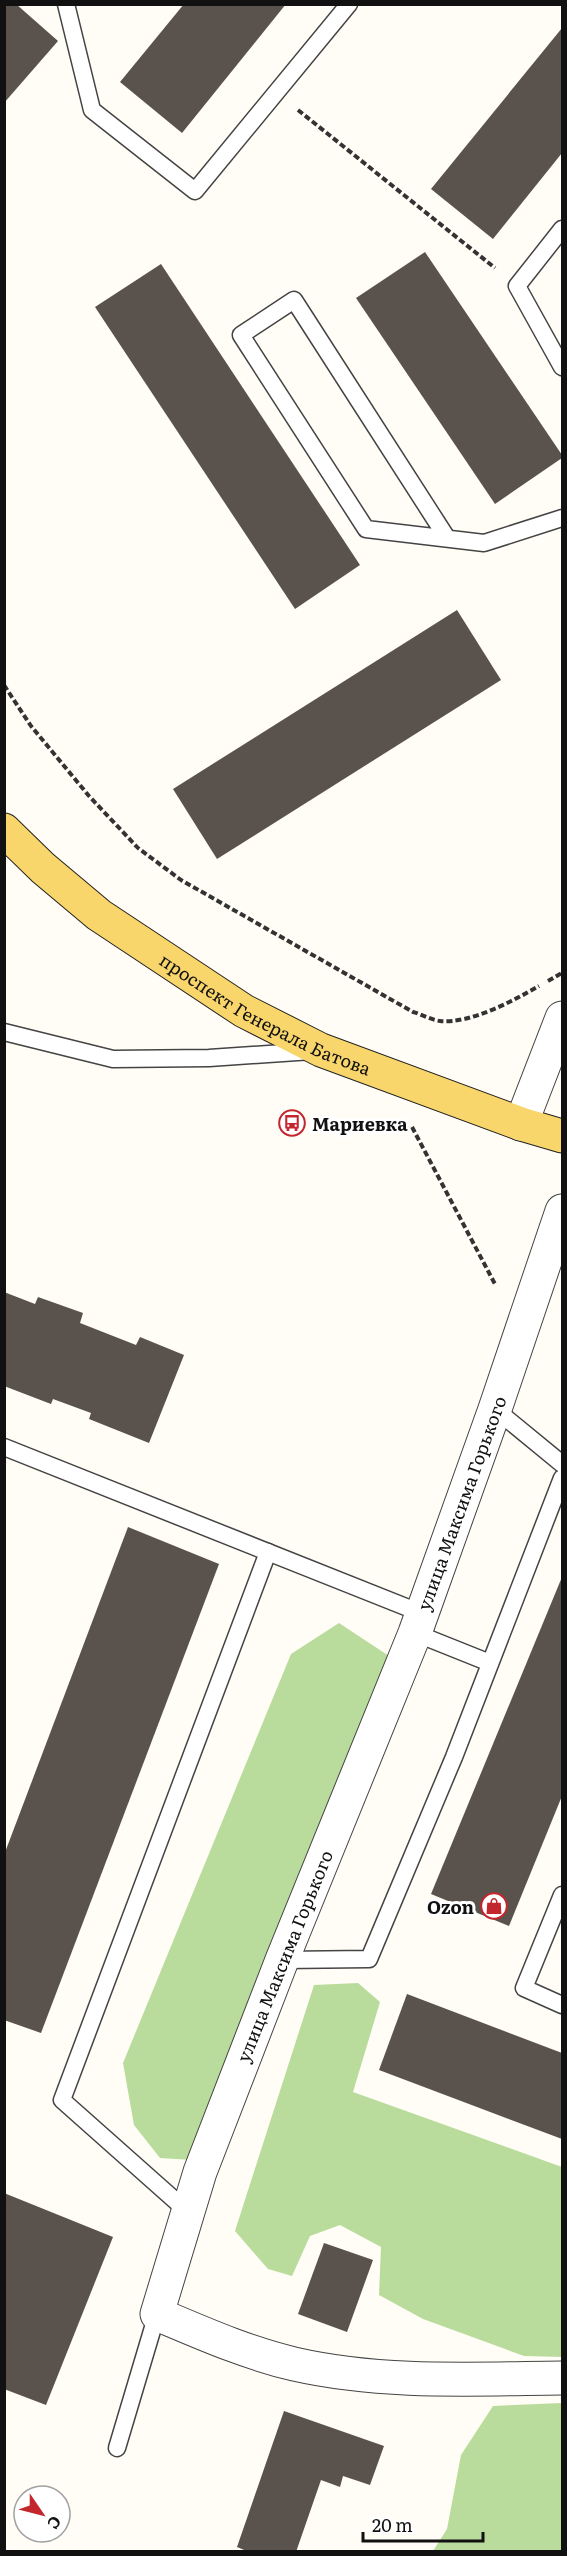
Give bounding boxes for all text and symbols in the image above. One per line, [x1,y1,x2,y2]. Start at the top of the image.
street label: проспект Генерала Батова [155,946,375,1081]
bus stop icon: Мариевка [277,1108,307,1138]
place label: Мариевка [312,1110,408,1137]
street label: улица Максима Горького [410,1392,512,1614]
street label: улица Максима Горького [229,1846,339,2066]
shop icon: Ozon [479,1891,509,1921]
place label: Ozon [427,1893,474,1920]
north arrow [12,2484,72,2544]
scale bar [363,2505,483,2543]
text: 20 m [372,2511,413,2538]
text: С [42,2512,68,2535]

